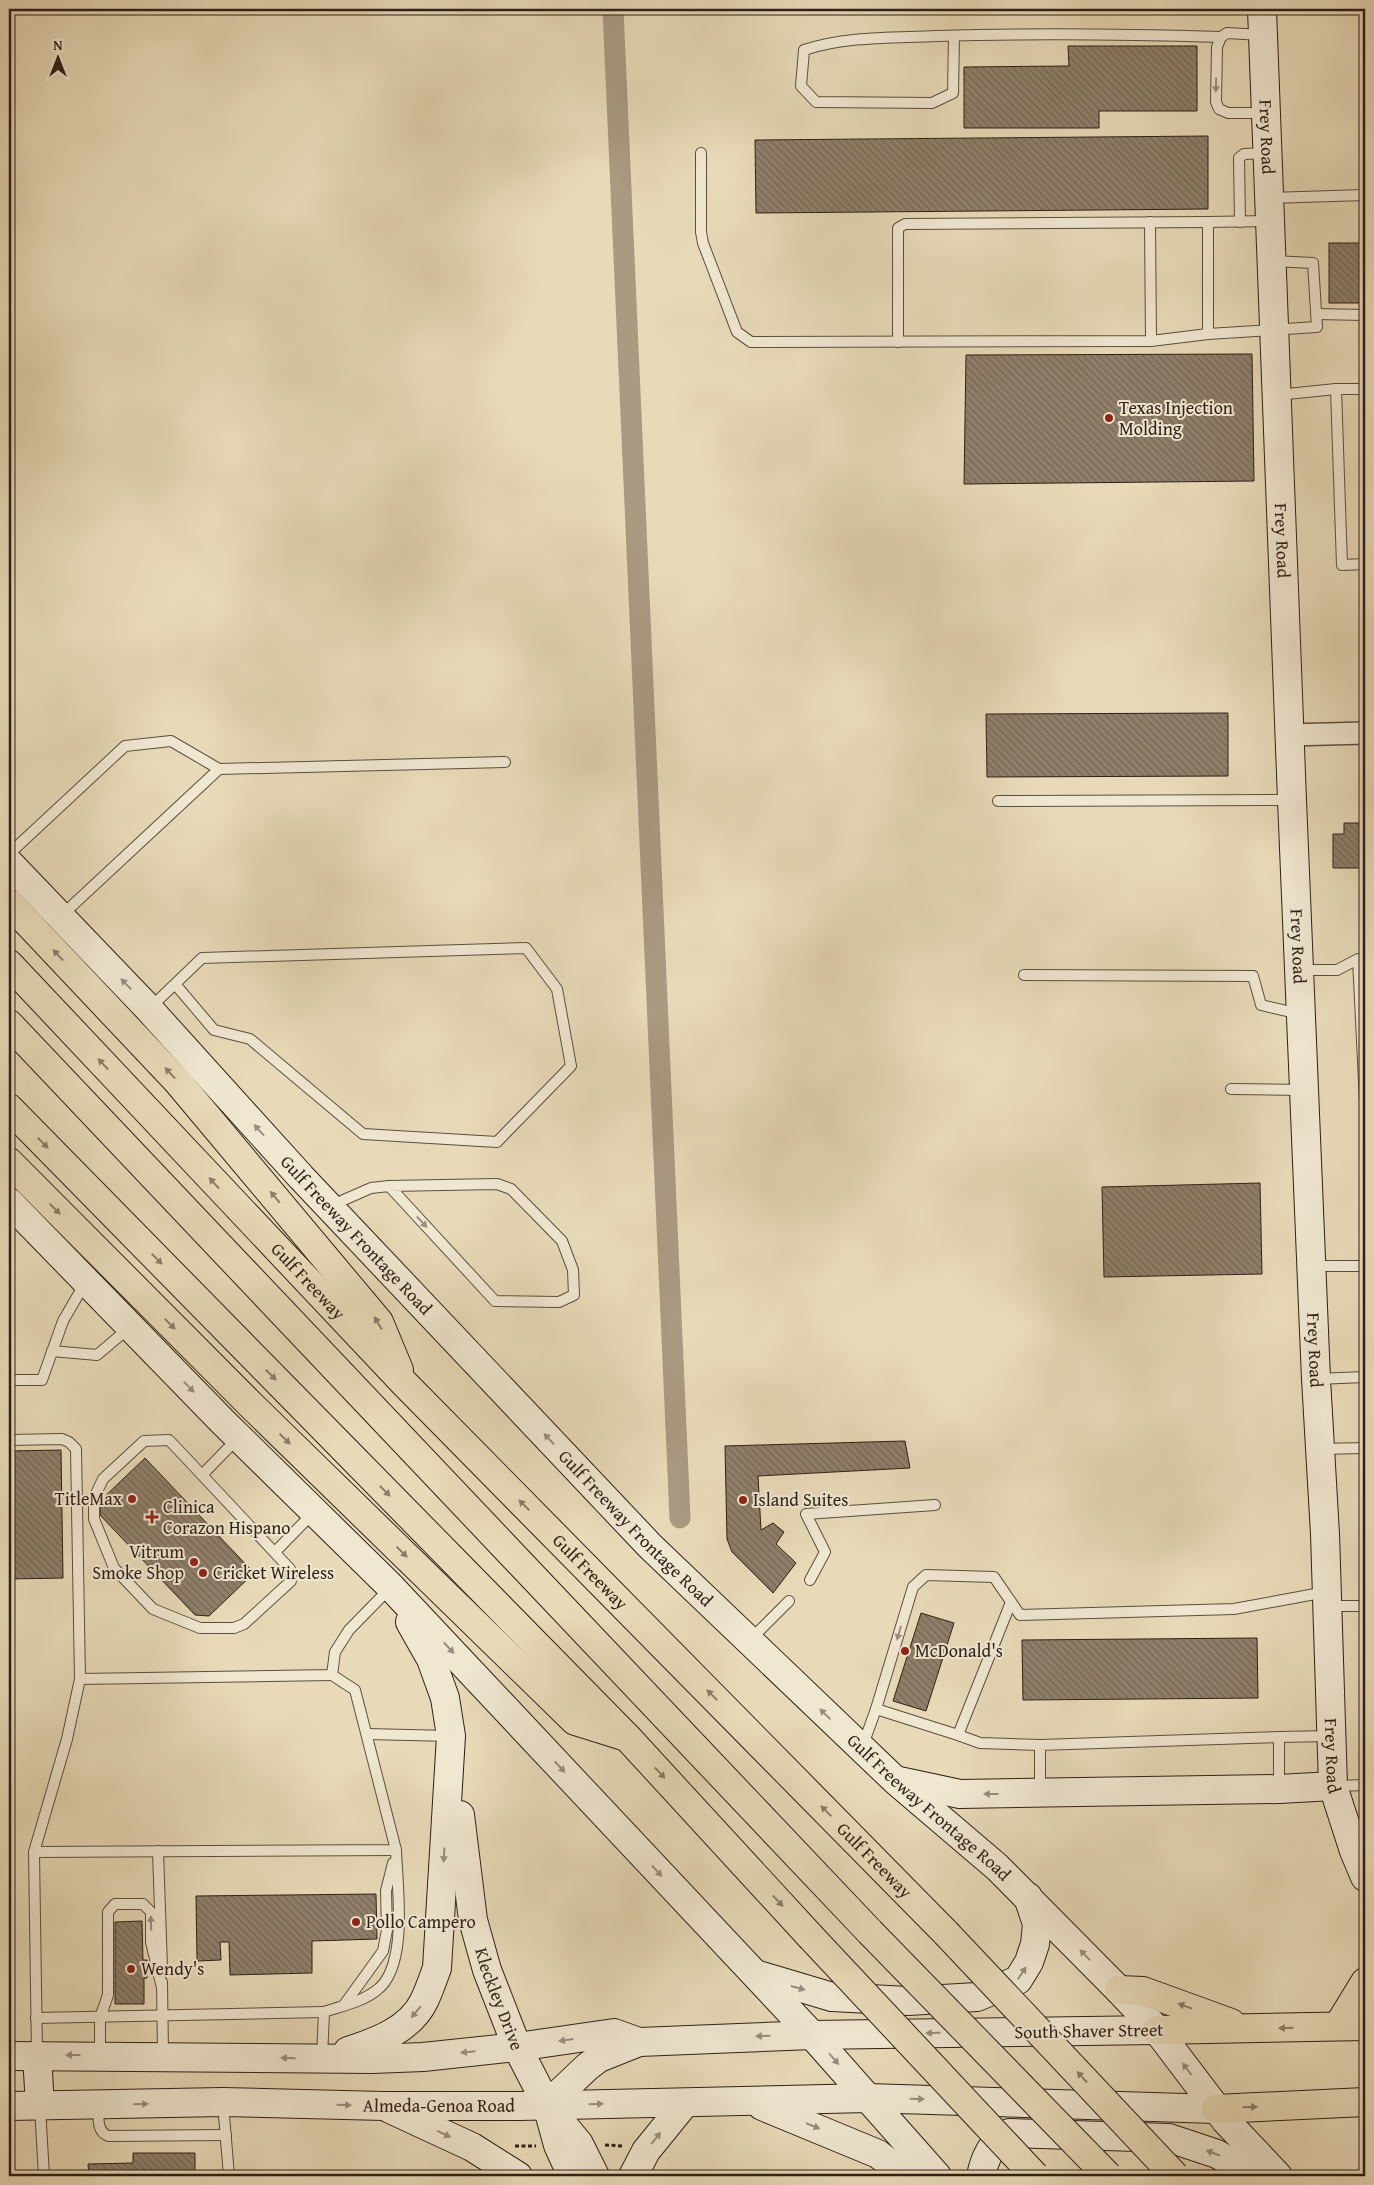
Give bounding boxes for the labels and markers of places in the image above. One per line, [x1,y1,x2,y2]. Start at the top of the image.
place label: Texas Injection Molding [1119,394,1233,442]
marker: Texas Injection Molding [1103,412,1115,424]
place label: TitleMax [55,1485,123,1512]
place label: Island Suites [753,1486,848,1513]
marker: TitleMax [126,1493,138,1505]
place label: Clinica Corazon Hispano [163,1493,291,1541]
marker: Island Suites [737,1494,749,1506]
marker: Clinica Corazon Hispano [145,1510,159,1524]
place label: Vitrum Smoke Shop [92,1538,184,1586]
marker: Vitrum Smoke Shop [188,1556,200,1568]
place label: Cricket Wireless [213,1559,334,1586]
marker: Cricket Wireless [197,1567,209,1579]
place label: McDonald's [915,1637,1003,1664]
marker: McDonald's [899,1645,911,1657]
place label: Pollo Campero [366,1908,476,1935]
marker: Pollo Campero [350,1916,362,1928]
place label: Wendy's [141,1955,205,1982]
marker: Wendy's [125,1963,137,1975]

